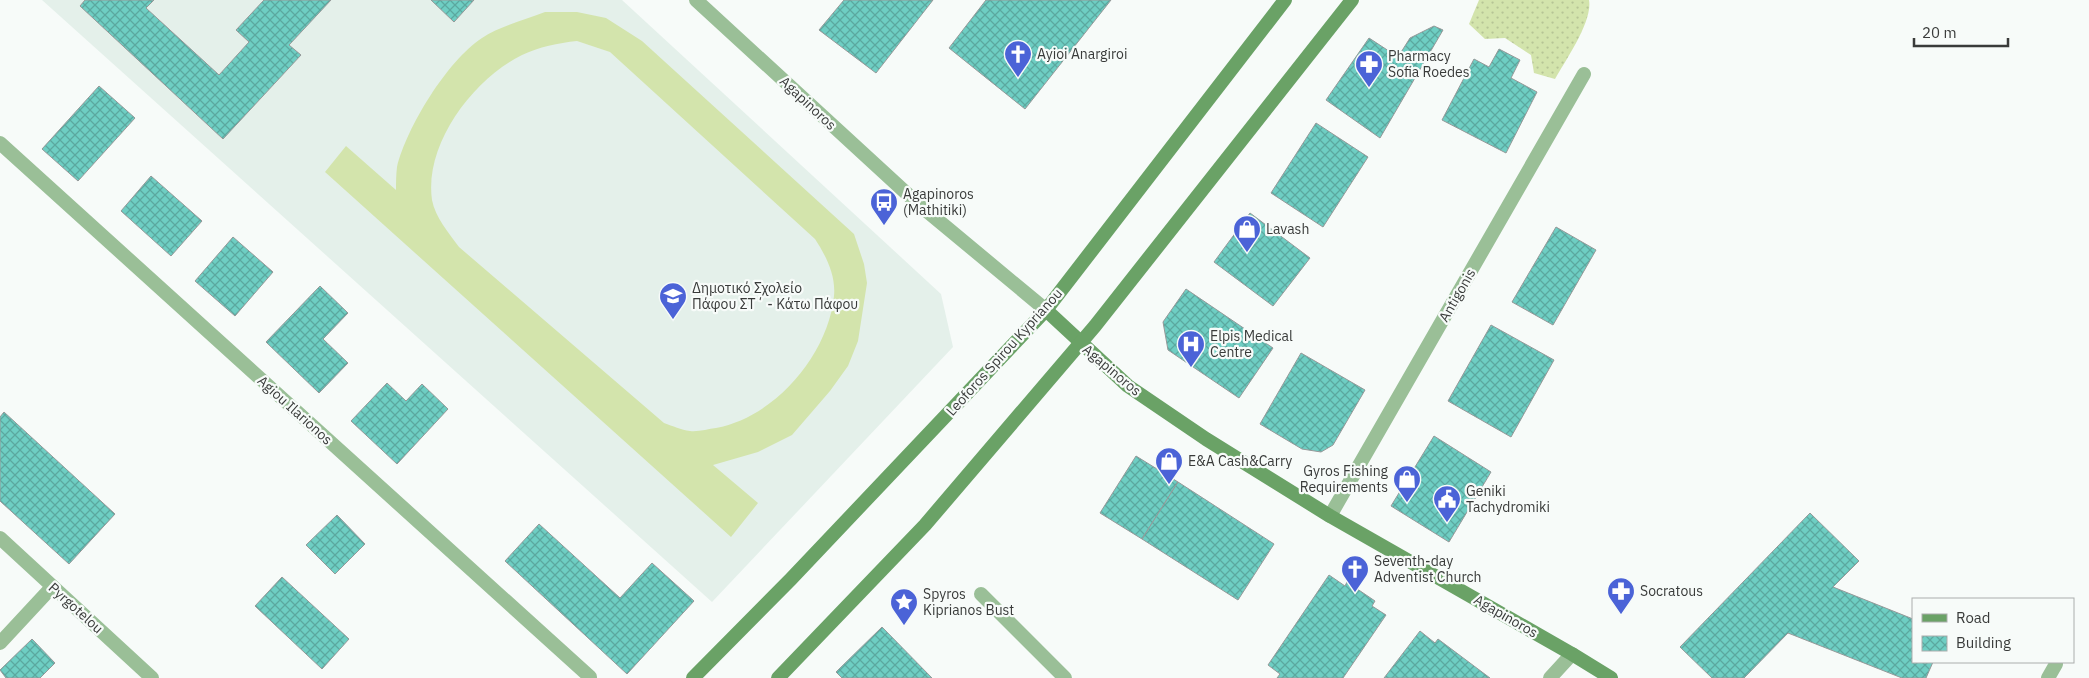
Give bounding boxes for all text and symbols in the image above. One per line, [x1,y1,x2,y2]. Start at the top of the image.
scale bar [1914,15,2008,47]
text: 20 m [1922,23,1957,42]
church icon: Ayioi Anargiroi [1003,39,1033,78]
place label: Ayioi Anargiroi [1037,45,1127,63]
place label: Pharmacy Sofia Roedes [1388,47,1470,81]
pharmacy icon: Pharmacy Sofia Roedes [1354,49,1384,88]
street label: Agapinoros [776,72,840,134]
place label: Agapinoros (Mathitiki) [903,185,974,219]
bus stop icon: Agapinoros (Mathitiki) [869,187,899,226]
shop icon: Lavash [1232,214,1262,253]
place label: Lavash [1266,220,1309,238]
street label: Antigonis [1435,265,1480,325]
place label: Δημοτικό Σχολείο Πάφου ΣΤ΄ - Κάτω Πάφου [692,279,858,313]
school or university icon: Δημοτικό Σχολείο Πάφου ΣΤ΄ - Κάτω Πάφου [658,281,688,320]
street label: Leoforos Spirou Kyprianou [942,285,1066,419]
place label: Elpis Medical Centre [1210,327,1293,361]
hospital icon: Elpis Medical Centre [1176,329,1206,368]
street label: Agapinoros [1079,340,1145,400]
street label: Agiou Ilarionos [254,372,336,449]
shop icon: E&A Cash&Carry [1154,446,1184,485]
place label: E&A Cash&Carry [1188,452,1292,470]
place label: Gyros Fishing Requirements [1300,462,1389,496]
shop icon: Gyros Fishing Requirements [1392,464,1422,503]
place label: Geniki Tachydromiki [1466,482,1550,516]
public building icon: Geniki Tachydromiki [1432,484,1462,523]
place label: Seventh-day Adventist Church [1374,552,1482,586]
church icon: Seventh-day Adventist Church [1340,554,1370,593]
pharmacy icon: Socratous [1606,576,1636,615]
street label: Pyrgotelou [45,579,107,637]
place label: Socratous [1640,582,1703,600]
place label: Spyros Kiprianos Bust [923,585,1014,619]
place icon: Spyros Kiprianos Bust [889,587,919,626]
street label: Agapinoros [1471,590,1541,642]
legend [1912,598,2074,663]
text: Road [1956,608,1991,627]
text: Building [1956,633,2011,652]

